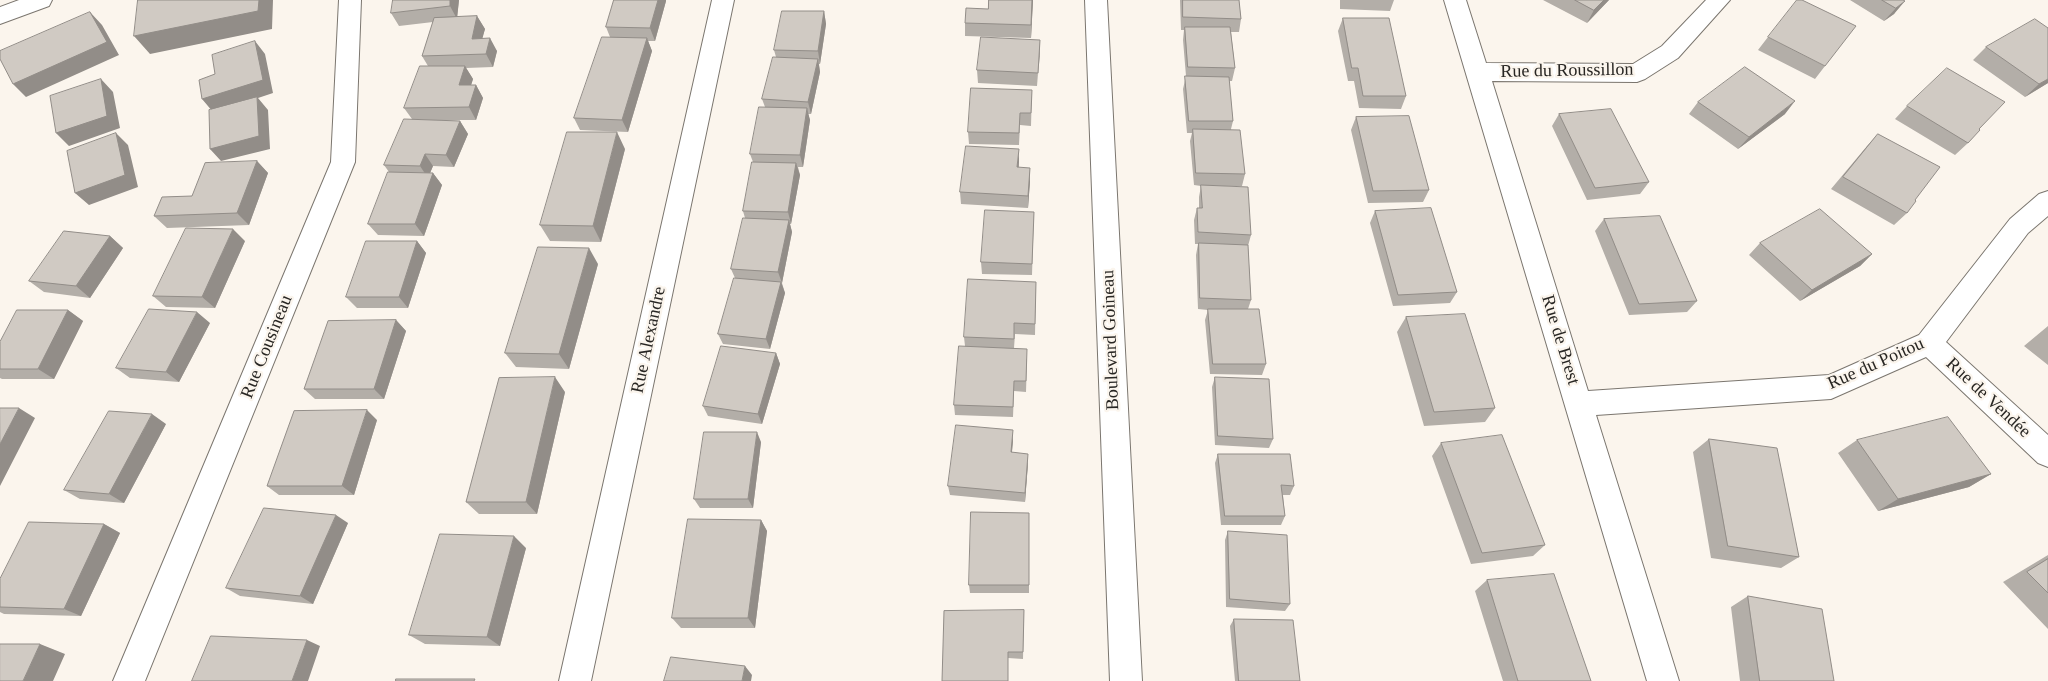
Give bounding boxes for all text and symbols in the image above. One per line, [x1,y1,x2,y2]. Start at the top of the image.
street label: Rue du Roussillon [1500,59,1634,83]
street label: Boulevard Goineau [1098,269,1124,411]
street label: Rue Alexandre [627,285,671,395]
street label: Rue Cousineau [236,292,298,402]
street label: Rue de Brest [1536,292,1584,388]
street label: Rue du Poitou [1825,333,1927,395]
street label: Rue de Vendée [1941,353,2035,443]

